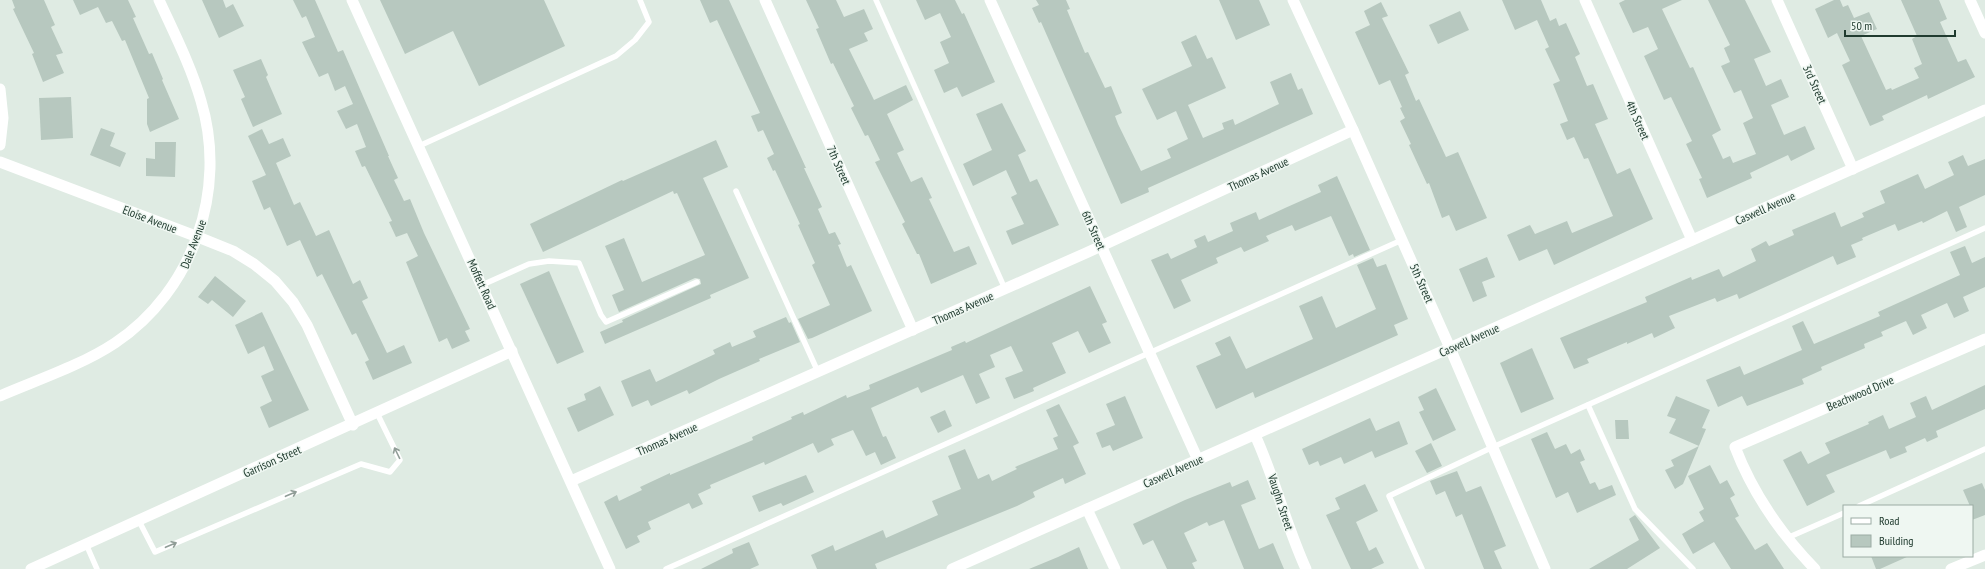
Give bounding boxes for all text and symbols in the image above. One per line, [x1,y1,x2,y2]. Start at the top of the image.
scale bar [1845,12,1955,38]
text: 50 m [1851,18,1872,33]
street label: 3rd Street [1800,62,1831,107]
street label: 4th Street [1623,98,1654,143]
street label: 7th Street [824,143,855,188]
street label: Thomas Avenue [1225,153,1291,195]
street label: Caswell Avenue [1733,188,1797,228]
street label: Eloise Avenue [121,202,179,236]
street label: 6th Street [1079,208,1110,253]
street label: Dale Avenue [177,217,209,271]
street label: Moffett Road [464,257,500,311]
street label: 5th Street [1407,261,1438,306]
street label: Thomas Avenue [930,288,996,328]
street label: Caswell Avenue [1437,320,1501,360]
street label: Beachwood Drive [1824,372,1896,414]
street label: Thomas Avenue [634,419,700,459]
street label: Garrison Street [241,441,304,480]
one-way arrow [393,448,400,460]
street label: Caswell Avenue [1141,451,1205,491]
street label: Vaughn Street [1265,471,1297,533]
one-way arrow [284,490,296,497]
legend [1843,505,1973,557]
text: Road [1879,513,1899,528]
text: Building [1879,533,1914,548]
one-way arrow [165,541,177,549]

